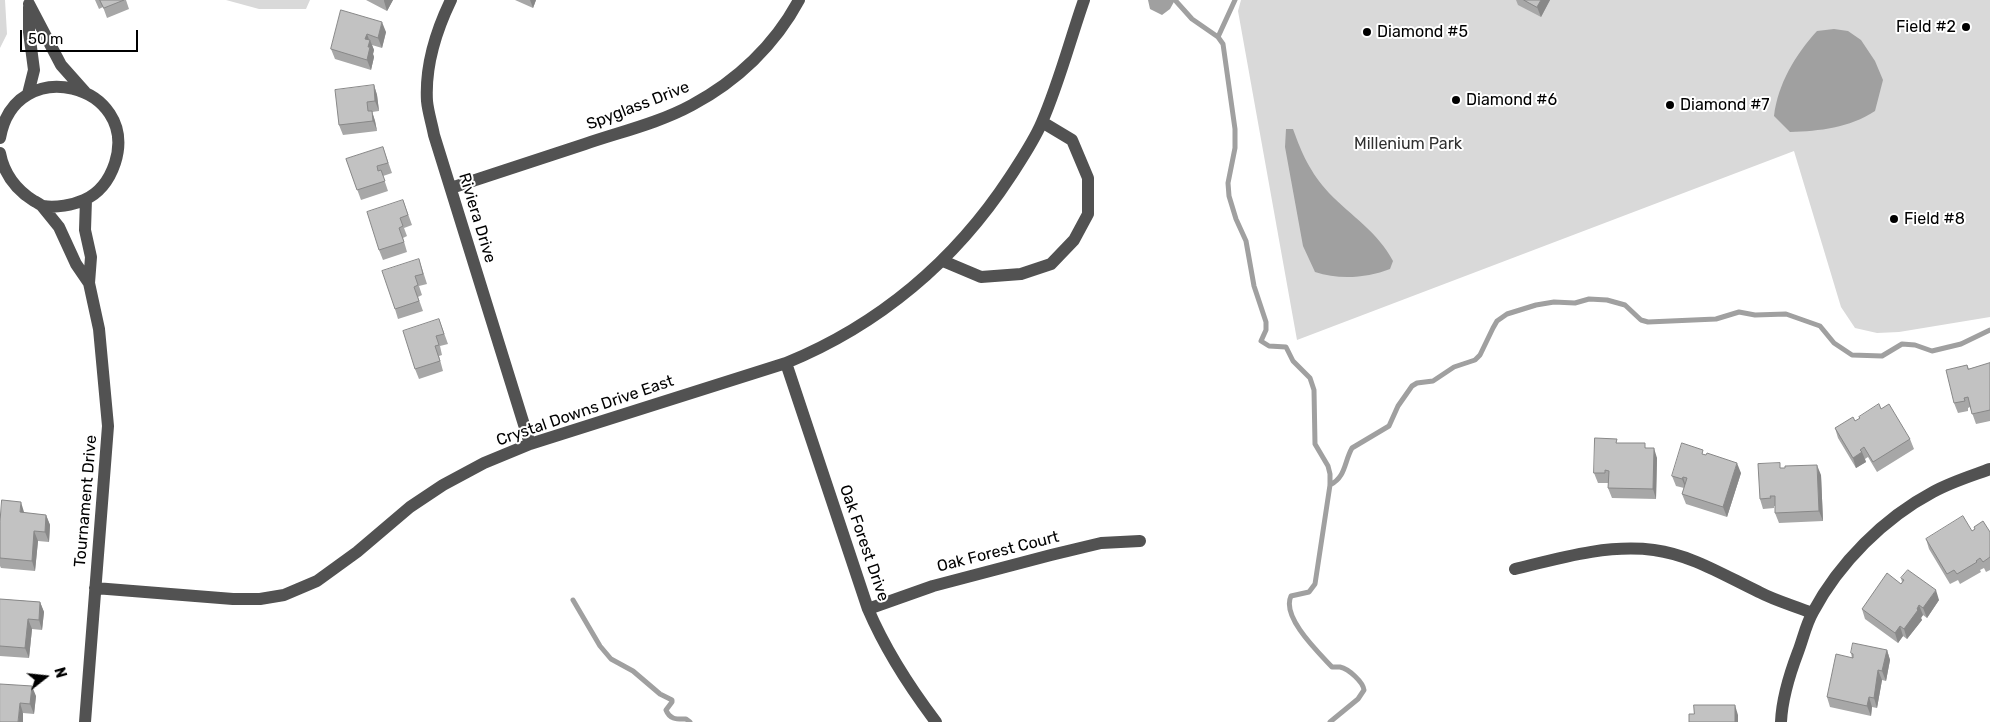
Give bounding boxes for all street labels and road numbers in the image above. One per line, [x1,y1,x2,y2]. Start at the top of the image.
street label: Spyglass Drive [584,78,692,134]
street label: Riviera Drive [454,171,500,265]
street label: Crystal Downs Drive East [494,372,676,450]
street label: Tournament Drive [71,434,101,568]
street label: Oak Forest Drive [835,482,893,604]
street label: Oak Forest Court [935,528,1061,576]

